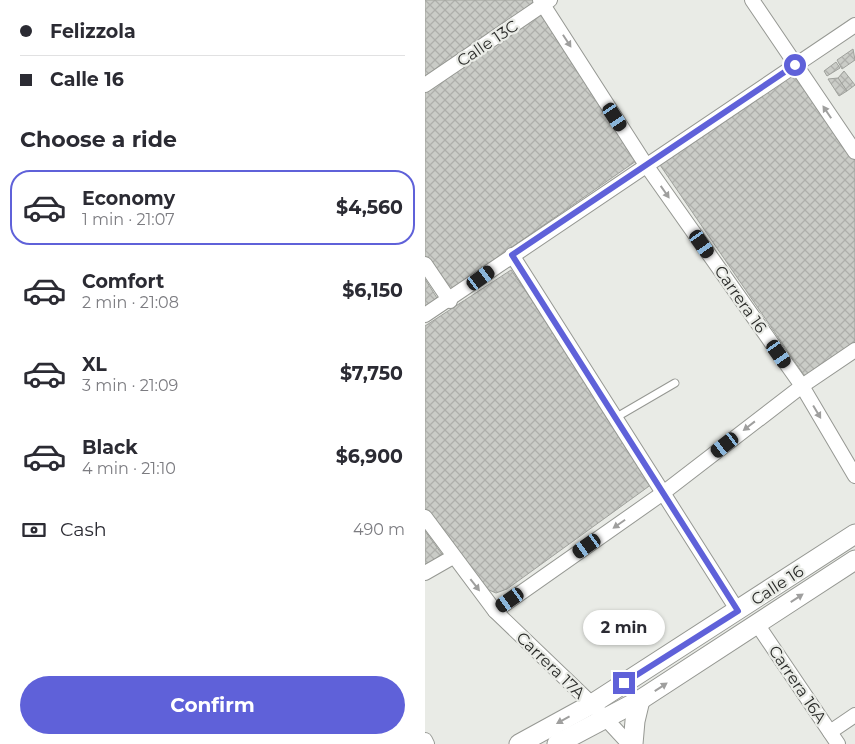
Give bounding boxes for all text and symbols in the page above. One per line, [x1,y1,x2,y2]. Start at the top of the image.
street label: Calle 13C [453,16,521,71]
text: Felizzola [50,20,136,43]
one-way arrow [562,34,571,48]
route start [784,54,806,76]
text: Calle 16 [50,68,124,91]
car [600,100,629,134]
one-way arrow [822,105,832,119]
text: Choose a ride [20,126,177,153]
icon: car [22,185,67,230]
one-way arrow [660,185,670,198]
text: Economy [82,187,175,210]
text: $4,560 [336,196,403,219]
text: 1 min · 21:07 [82,210,175,229]
car [687,227,716,261]
street label: Carrera 16 [711,262,771,337]
car [464,263,497,293]
icon: car [22,268,67,313]
text: Comfort [82,270,164,293]
text: $6,150 [342,279,403,302]
text: 2 min · 21:08 [82,293,179,312]
car [764,337,793,371]
icon: car [22,351,67,396]
text: XL [82,353,107,376]
text: $7,750 [340,362,403,385]
text: 3 min · 21:09 [82,376,178,395]
one-way arrow [812,405,821,418]
one-way arrow [743,421,756,432]
car [708,430,741,460]
icon: car [22,434,67,479]
text: Black [82,436,138,459]
text: $6,900 [336,445,403,468]
text: 4 min · 21:10 [82,459,176,478]
icon: cash [20,516,48,544]
text: Cash [60,518,107,541]
one-way arrow [612,519,626,529]
text: 490 m [353,520,405,539]
car [570,531,603,561]
street label: Calle 16 [748,561,807,609]
one-way arrow [469,578,480,591]
car [493,585,526,615]
one-way arrow [790,593,804,603]
callout: 2 min [583,610,665,646]
text: 2 min [601,618,647,637]
street label: Carrera 17A [512,628,589,703]
street label: Carrera 16A [765,642,831,727]
route end [613,672,635,694]
button: Confirm [20,676,405,734]
one-way arrow [654,682,667,692]
one-way arrow [555,716,570,724]

